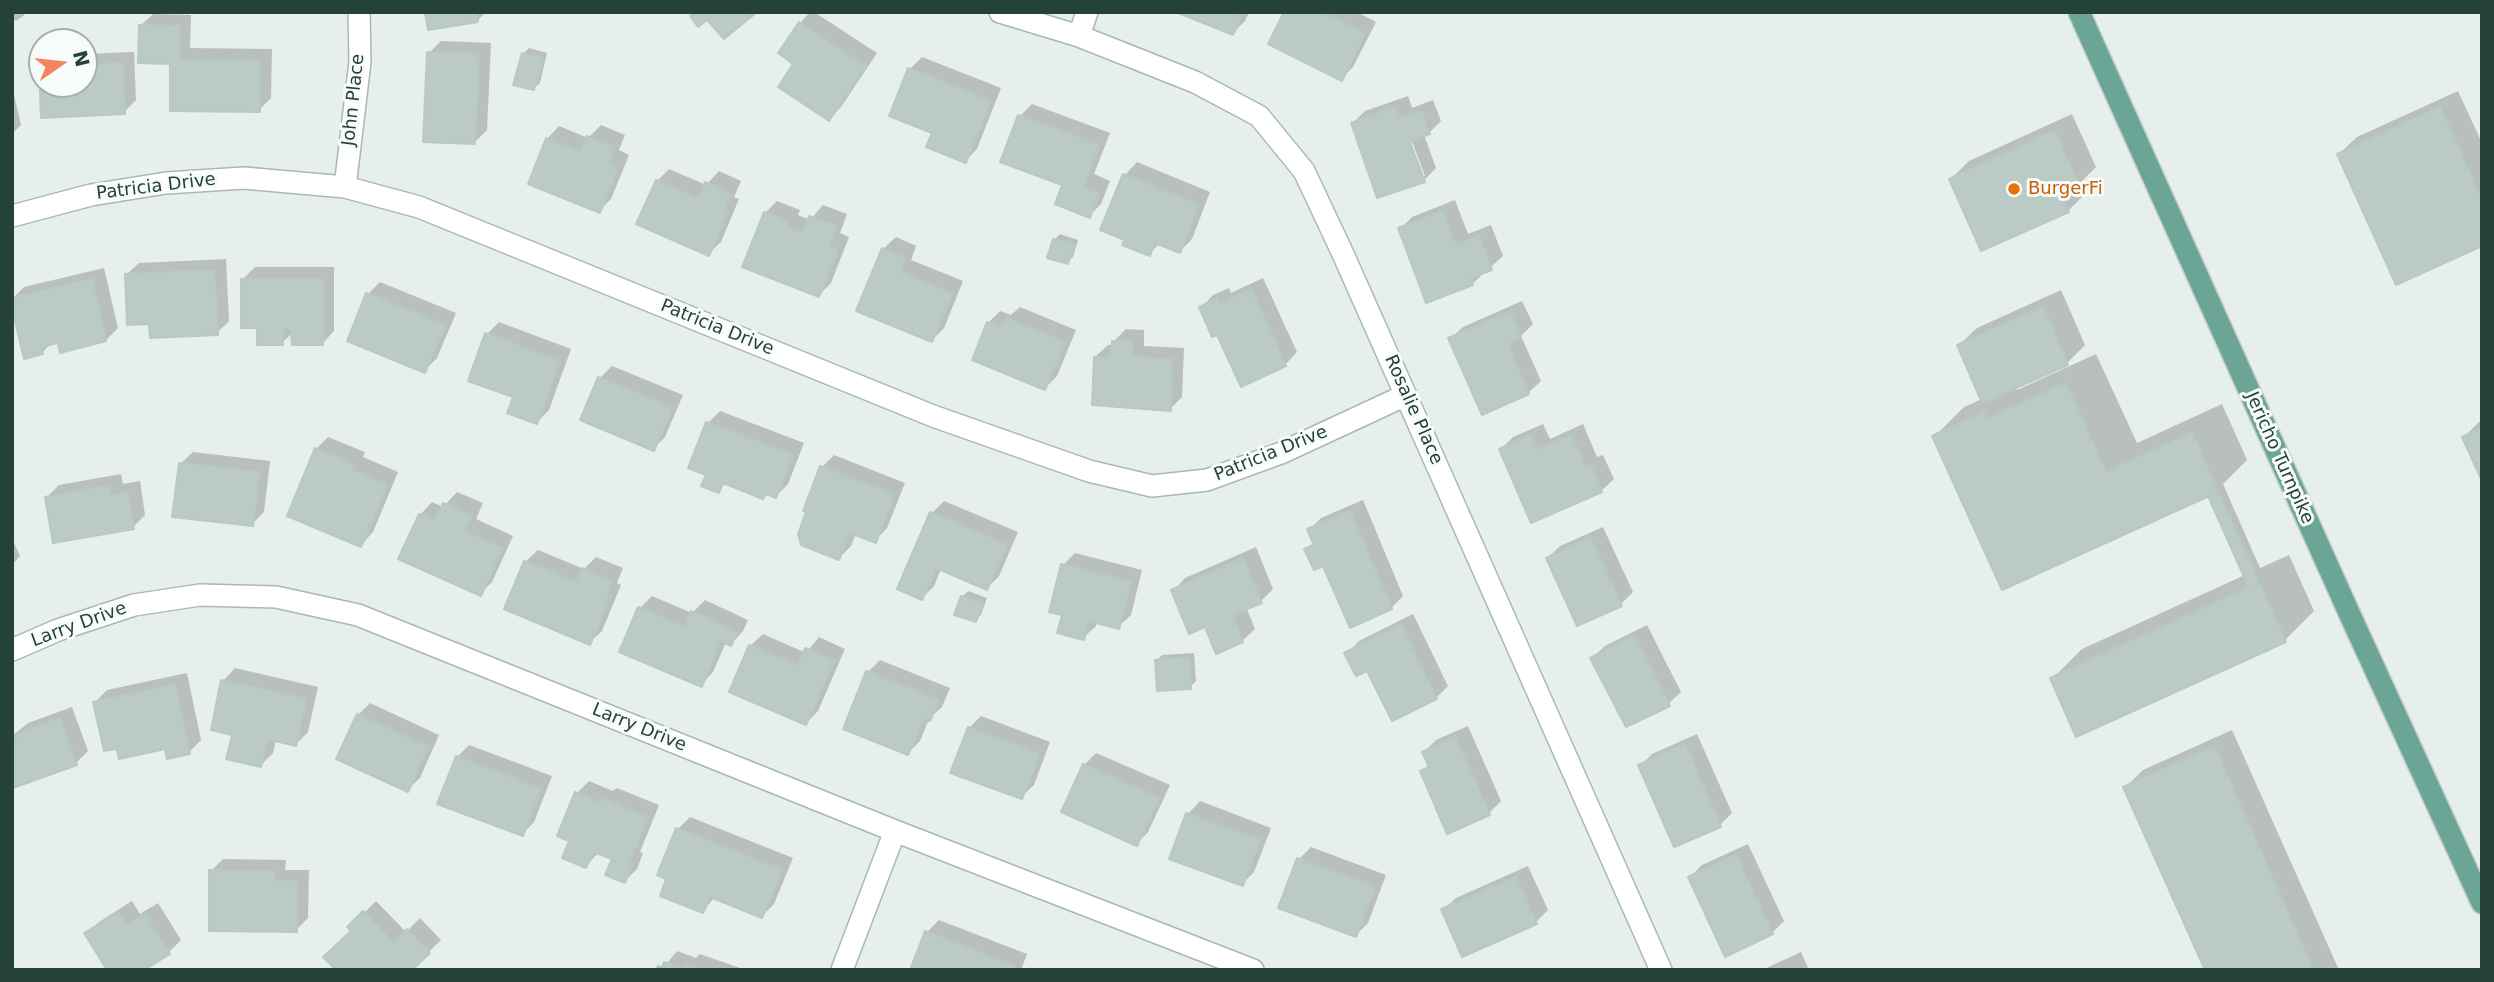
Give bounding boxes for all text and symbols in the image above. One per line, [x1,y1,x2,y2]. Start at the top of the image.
north arrow [28,28,98,98]
text: N [69,48,94,69]
street label: John Place [338,53,370,147]
street label: Patricia Drive [95,169,217,205]
place label: BurgerFi [2028,178,2103,200]
marker: BurgerFi [2006,181,2022,197]
street label: Patricia Drive [657,295,777,361]
street label: Rosalie Place [1379,352,1447,468]
street label: Jericho Turnpike [2240,389,2318,527]
street label: Patricia Drive [1211,421,1331,487]
street label: Larry Drive [28,598,130,652]
street label: Larry Drive [589,699,689,757]

